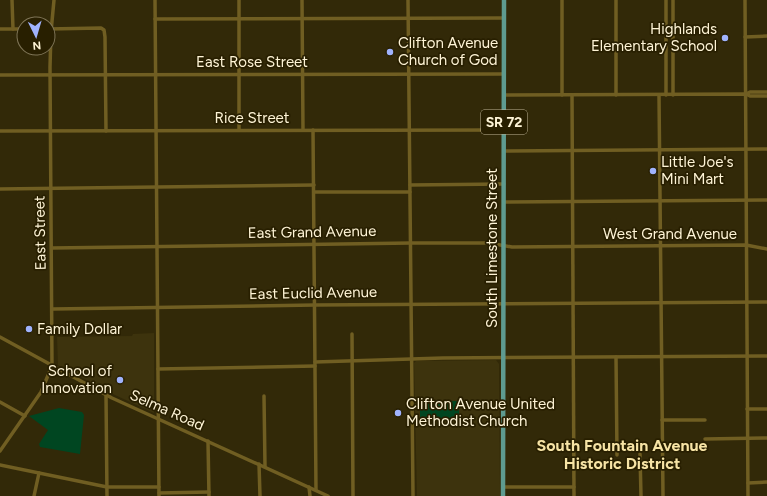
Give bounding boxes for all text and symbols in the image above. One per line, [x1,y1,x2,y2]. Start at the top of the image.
north arrow [16,16,56,56]
place label: Highlands Elementary School [591,20,717,55]
marker: Highlands Elementary School [720,33,730,43]
place label: Clifton Avenue Church of God [398,34,498,69]
text: N [32,39,42,52]
marker: Clifton Avenue Church of God [385,47,395,57]
street label: East Rose Street [196,53,308,71]
street label: Rice Street [215,109,290,127]
road number: SR 72 [481,110,527,134]
place label: Little Joe's Mini Mart [661,153,733,188]
marker: Little Joe's Mini Mart [648,166,658,176]
street label: South Limestone Street [483,168,501,328]
street label: East Street [30,195,50,271]
street label: East Grand Avenue [248,222,376,242]
street label: West Grand Avenue [603,225,737,243]
street label: East Euclid Avenue [249,283,377,303]
place label: Family Dollar [37,320,122,338]
marker: Family Dollar [24,324,34,334]
place label: School of Innovation [41,362,112,397]
marker: School of Innovation [115,375,125,385]
street label: Selma Road [127,386,207,434]
place label: Clifton Avenue United Methodist Church [406,395,555,430]
marker: Clifton Avenue United Methodist Church [393,408,403,418]
district label: South Fountain Avenue Historic District [537,436,708,473]

